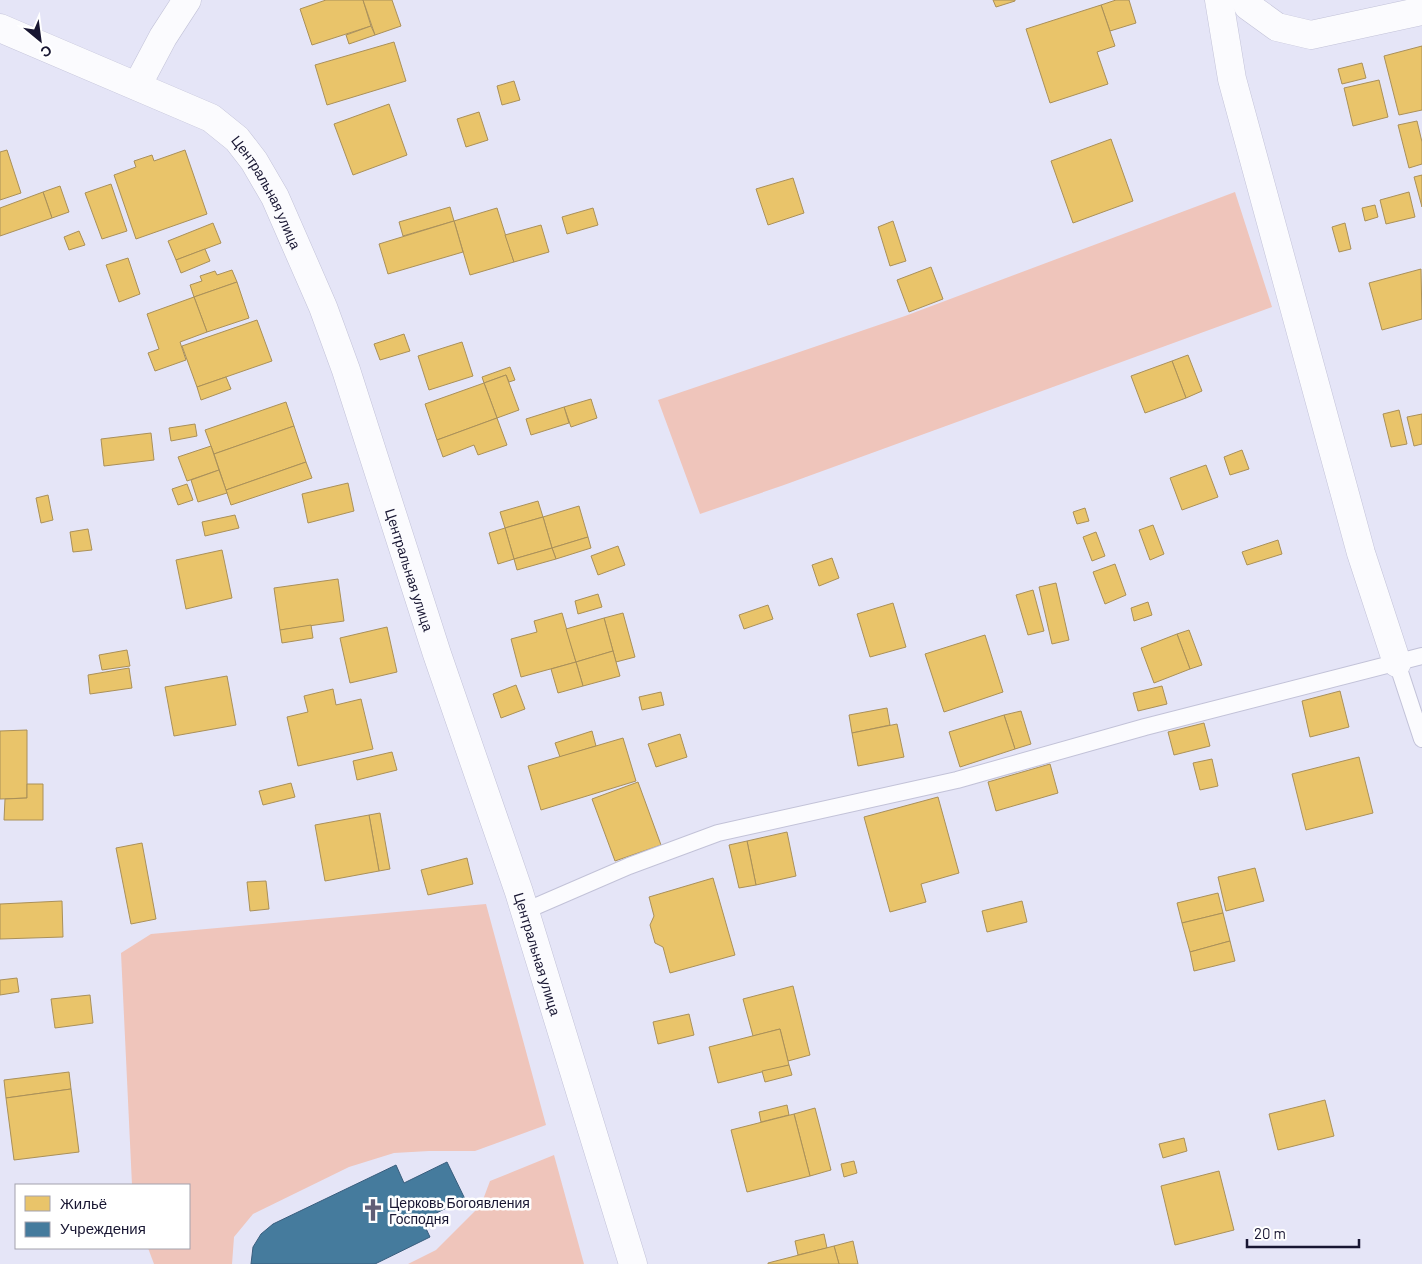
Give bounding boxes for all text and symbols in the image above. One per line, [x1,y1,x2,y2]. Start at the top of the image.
north arrow [15,15,65,65]
text: С [38,42,55,62]
street label: Центральная улица [229,132,305,252]
street label: Центральная улица [382,506,438,633]
street label: Центральная улица [511,890,565,1018]
legend [15,1184,190,1249]
text: Жильё [60,1194,107,1212]
place label: Церковь Богоявления Господня [389,1194,530,1227]
church icon: Церковь Богоявления Господня [360,1197,386,1223]
scale bar [1247,1216,1360,1248]
text: Учреждения [60,1219,146,1237]
text: 20 m [1254,1224,1286,1242]

